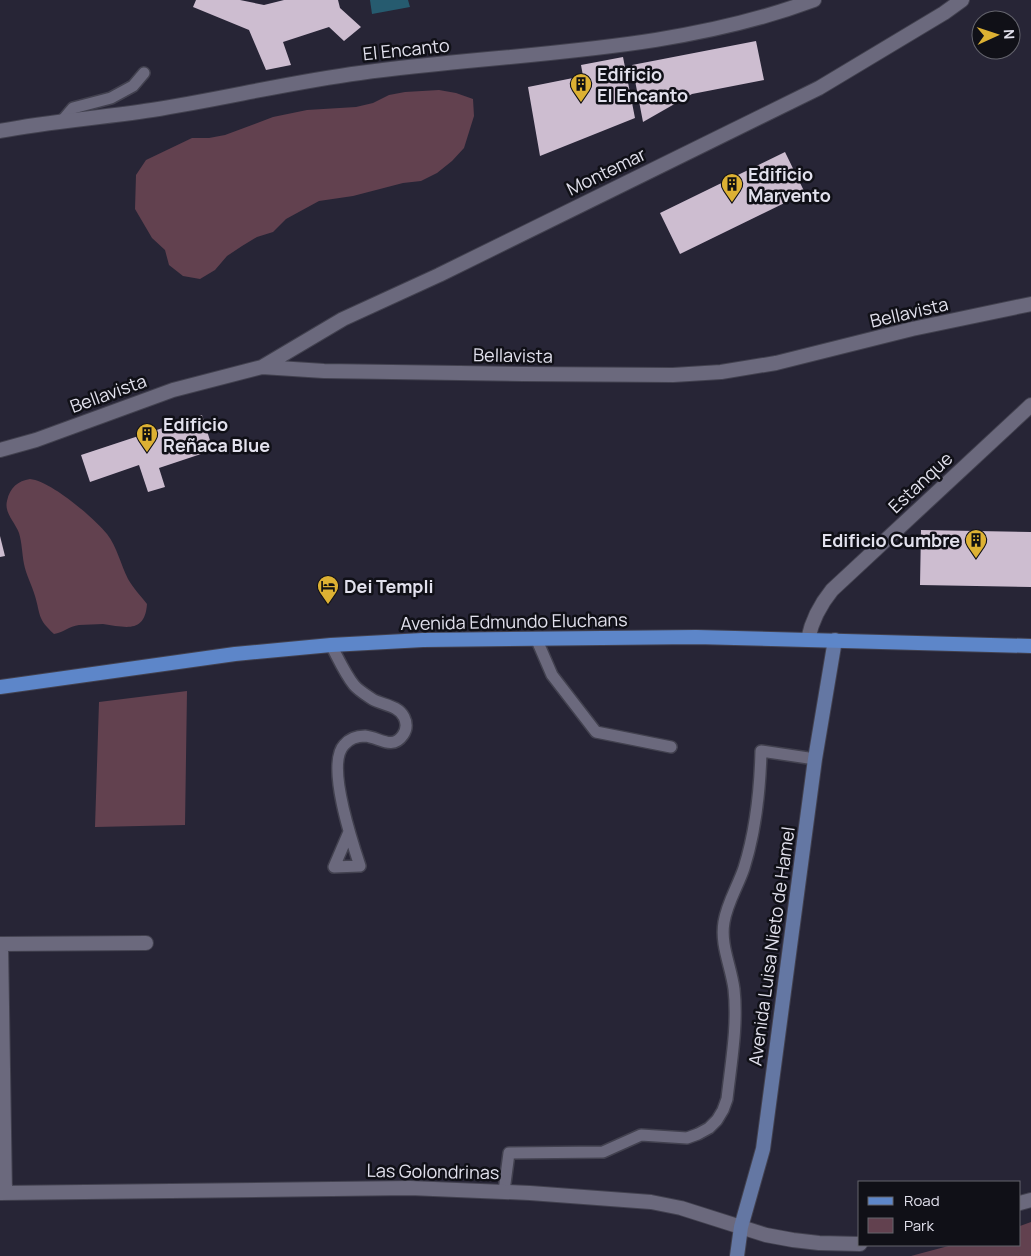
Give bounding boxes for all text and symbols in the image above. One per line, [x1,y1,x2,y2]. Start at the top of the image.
north arrow [971,10,1021,60]
text: N [1000,29,1019,40]
street label: El Encanto [361,33,451,65]
place label: Edificio El Encanto [597,62,688,107]
building icon: Edificio El Encanto [569,72,593,103]
street label: Montemar [562,141,650,200]
place label: Edificio Marvento [748,162,831,207]
building icon: Edificio Marvento [720,172,744,203]
street label: Bellavista [868,291,950,333]
street label: Bellavista [473,342,553,368]
street label: Bellavista [66,368,150,418]
place label: Edificio Reñaca Blue [163,412,270,457]
building icon: Edificio Reñaca Blue [135,422,159,453]
street label: Estanque [883,446,957,518]
place label: Edificio Cumbre [822,528,960,552]
building icon: Edificio Cumbre [964,528,988,559]
hotel icon: Dei Templi [316,574,340,605]
place label: Dei Templi [344,574,434,598]
street label: Avenida Edmundo Eluchans [400,607,628,635]
street label: Avenida Luisa Nieto de Hamel [742,825,800,1067]
street label: Las Golondrinas [367,1158,499,1184]
legend [858,1181,1021,1246]
text: Road [904,1190,940,1211]
text: Park [904,1215,934,1236]

